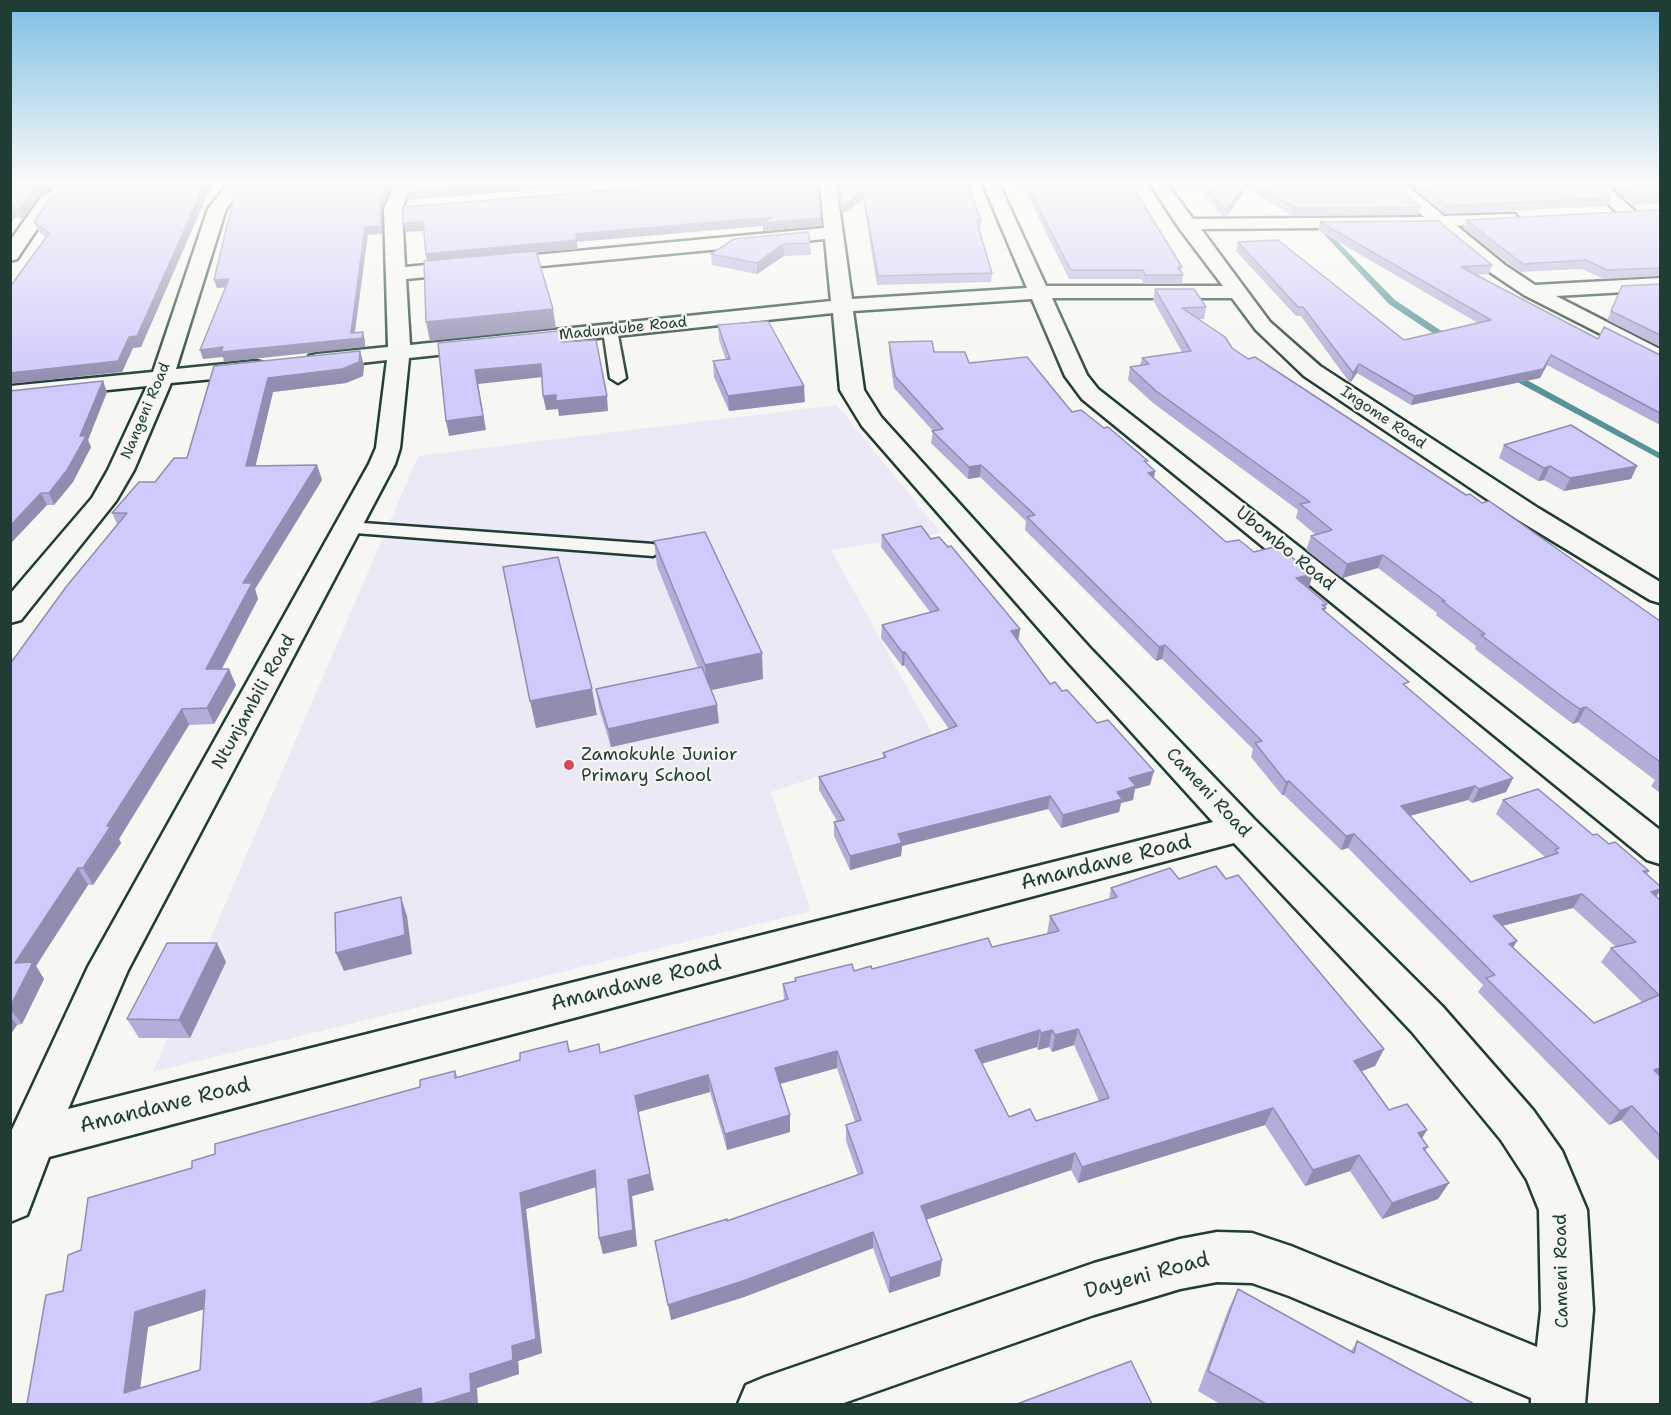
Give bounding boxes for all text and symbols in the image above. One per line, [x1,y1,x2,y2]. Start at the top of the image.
street label: Madundube Road [558,313,688,345]
street label: Nangeni Road [118,360,174,462]
street label: Ingome Road [1337,383,1429,453]
street label: Ubombo Road [1231,502,1339,596]
street label: Ntunjambili Road [208,631,300,773]
place label: Zamokuhle Junior Primary School [581,744,737,786]
street label: Cameni Road [1161,744,1255,842]
marker: Zamokuhle Junior Primary School [562,758,576,772]
street label: Amandawe Road [1018,830,1194,896]
street label: Amandawe Road [548,951,724,1017]
street label: Amandawe Road [77,1073,253,1139]
street label: Cameni Road [1550,1213,1574,1329]
street label: Dayeni Road [1082,1247,1212,1305]

